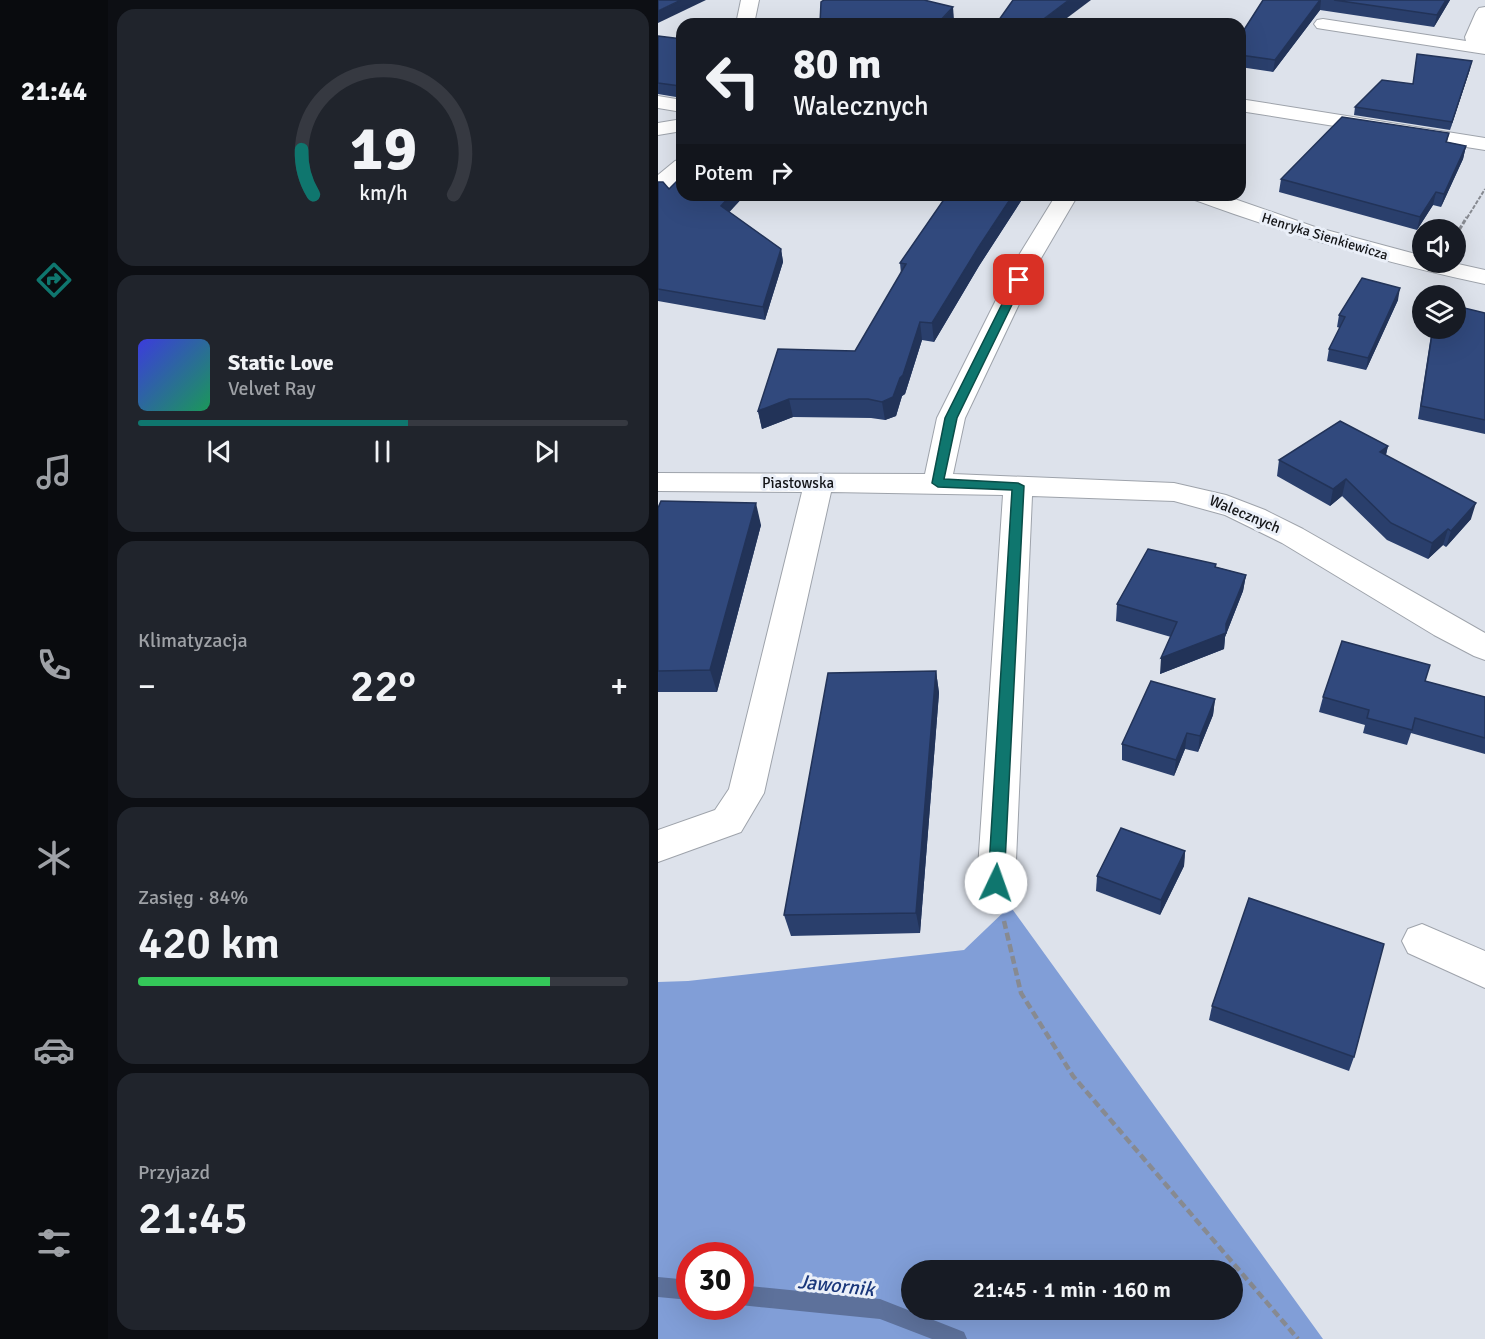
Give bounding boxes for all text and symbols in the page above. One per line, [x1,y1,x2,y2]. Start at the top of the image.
text: 80 m [793,39,882,90]
icon: left [694,42,772,120]
text: 21:44 [21,75,87,108]
text: Walecznych [793,90,929,123]
text: 19 [349,110,417,187]
icon: right [765,156,798,189]
text: Potem [694,159,753,186]
text: km/h [359,180,407,206]
street label: Henryka Sienkiewicza [1260,209,1390,264]
map controls [1412,219,1466,339]
button: sound [1412,219,1466,273]
pin [993,254,1044,305]
icon: directions [33,259,75,301]
icon: arrive [1002,263,1035,296]
button: layers [1412,285,1466,339]
text: Static Love [228,349,334,376]
text: Velvet Ray [228,376,316,401]
icon: previous [203,435,236,468]
icon: pause [366,435,399,468]
icon: next [530,435,563,468]
icon: music [33,451,75,493]
street label: Piastowska [762,474,834,492]
street label: Walecznych [1207,491,1283,537]
text: Klimatyzacja [138,628,248,653]
icon: phone [33,644,75,686]
text: 22° [350,659,416,714]
text: − [138,666,156,707]
text: + [610,666,628,707]
icon: climate [33,837,75,879]
position arrow [964,851,1028,915]
text: Zasięg · 84% [138,885,248,910]
text: 420 km [138,916,280,971]
icon: car [33,1029,75,1071]
text: Przyjazd [138,1160,210,1185]
text: 21:45 [138,1191,248,1246]
icon: filters [33,1222,75,1264]
speed limit sign: 30 [676,1242,754,1320]
water label: Jawornik [797,1269,877,1302]
text: 21:45 · 1 min · 160 m [973,1276,1171,1303]

